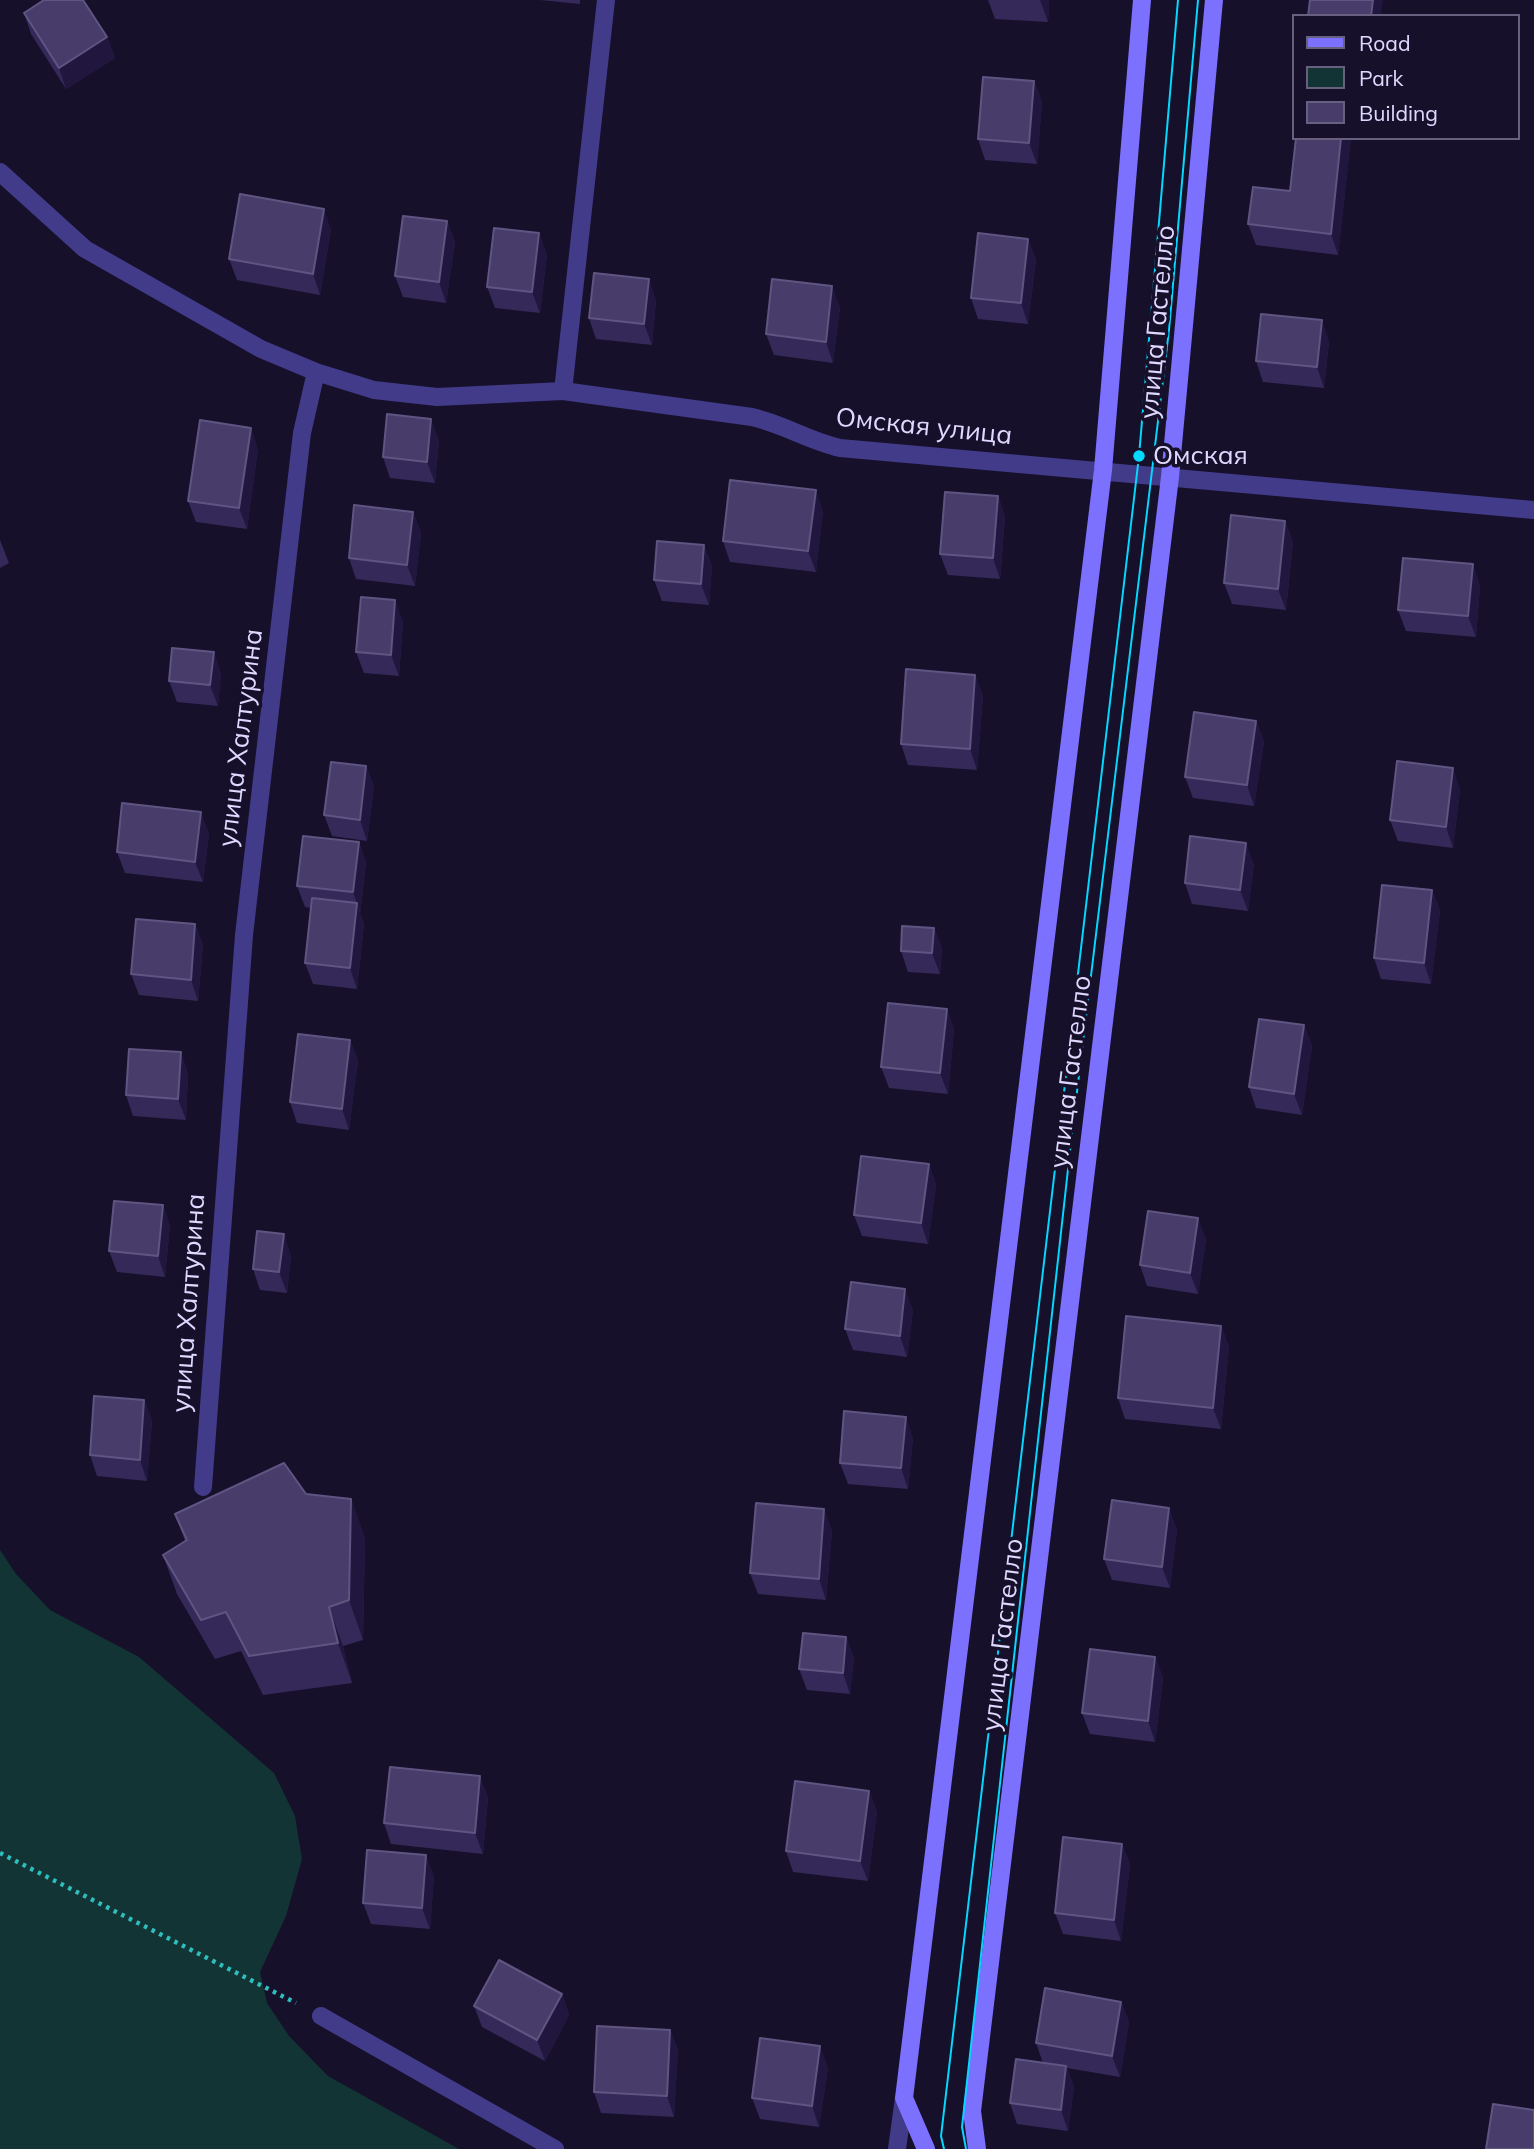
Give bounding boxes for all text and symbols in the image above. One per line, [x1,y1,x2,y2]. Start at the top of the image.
legend [1292,14,1520,140]
text: Road [1359,30,1410,56]
text: Park [1359,65,1403,91]
text: Building [1359,100,1438,126]
street label: улица Гастелло [1134,224,1182,420]
street label: Омская улица [834,402,1014,452]
place label: Омская [1153,440,1248,472]
marker: Омская [1131,448,1147,464]
street label: улица Халтурина [212,627,270,849]
street label: улица Гастелло [1044,974,1098,1170]
street label: улица Халтурина [166,1193,212,1413]
street label: улица Гастелло [976,1537,1030,1733]

